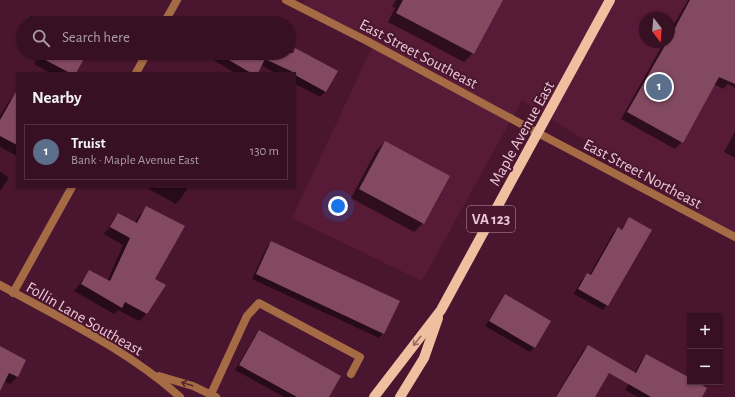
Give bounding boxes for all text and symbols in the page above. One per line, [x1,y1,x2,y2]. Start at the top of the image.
north arrow [639,12,675,48]
search box [16,16,296,60]
street label: East Street Southeast [357,16,480,92]
icon: search [30,27,52,49]
text: Search here [62,30,130,45]
pin: 1 [646,72,672,102]
street label: Maple Avenue East [487,78,557,189]
text: Nearby [32,89,82,106]
text: Truist [71,136,106,151]
street label: East Street Northeast [581,136,704,212]
text: 1 [44,145,48,158]
text: 130 m [250,145,279,158]
text: Bank · Maple Avenue East [71,154,199,167]
your location [328,196,348,216]
road number: VA 123 [467,206,515,232]
street label: Follin Lane Southeast [24,279,145,359]
map controls [687,313,723,385]
button: + [687,313,723,349]
one-way arrow [412,335,421,346]
button: − [687,349,723,385]
one-way arrow [181,380,194,387]

